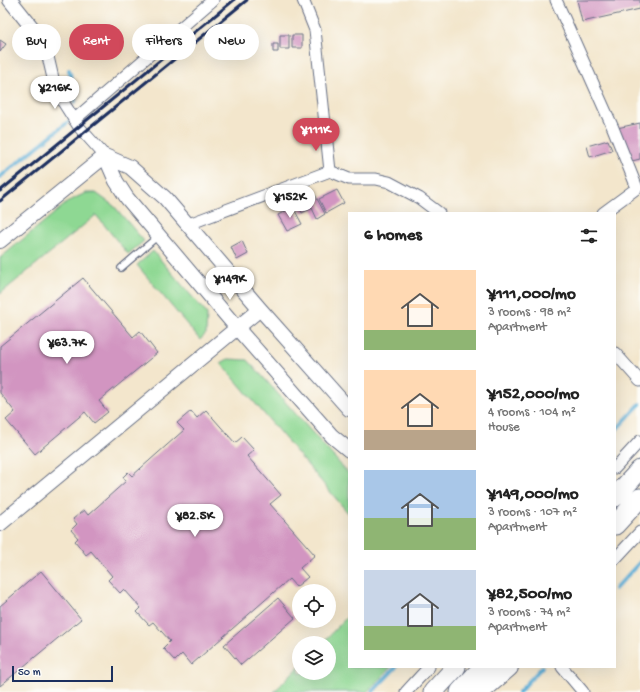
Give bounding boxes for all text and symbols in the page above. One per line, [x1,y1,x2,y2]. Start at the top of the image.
chip: Buy [12,24,61,60]
chip: Rent [69,24,124,60]
chip: Filters [132,24,196,60]
chip: New [204,24,259,60]
pin: ¥216K [27,76,83,110]
text: ¥216K [39,81,71,96]
pin: ¥111K [288,118,344,152]
text: ¥111K [302,123,330,138]
pin: ¥152K [262,185,318,219]
text: ¥152K [274,190,306,205]
icon: filters [578,225,600,247]
text: 6 homes [364,226,422,246]
pin: ¥149K [202,267,258,301]
text: ¥149K [214,272,246,287]
text: ¥111,000/mo [488,285,576,305]
icon: home [396,286,444,334]
text: 3 rooms · 98 m² [488,305,571,320]
text: Apartment [488,320,547,335]
pin: ¥63.7K [34,331,100,365]
text: ¥63.7K [48,336,86,351]
text: ¥152,000/mo [488,385,579,405]
icon: home [396,386,444,434]
text: 4 rooms · 104 m² [488,405,576,420]
text: House [488,420,520,435]
text: ¥149,000/mo [488,485,579,505]
icon: home [396,486,444,534]
pin: ¥82.5K [162,504,228,538]
text: 3 rooms · 107 m² [488,505,577,520]
text: ¥82.5K [176,509,214,524]
text: Apartment [488,520,547,535]
map controls [292,584,336,680]
button: locate [292,584,336,628]
text: ¥82,500/mo [488,585,572,605]
icon: home [396,586,444,634]
text: 3 rooms · 74 m² [488,605,571,620]
text: Apartment [488,620,547,635]
button: layers [292,636,336,680]
scale bar [12,664,113,683]
text: 50 m [18,667,40,679]

